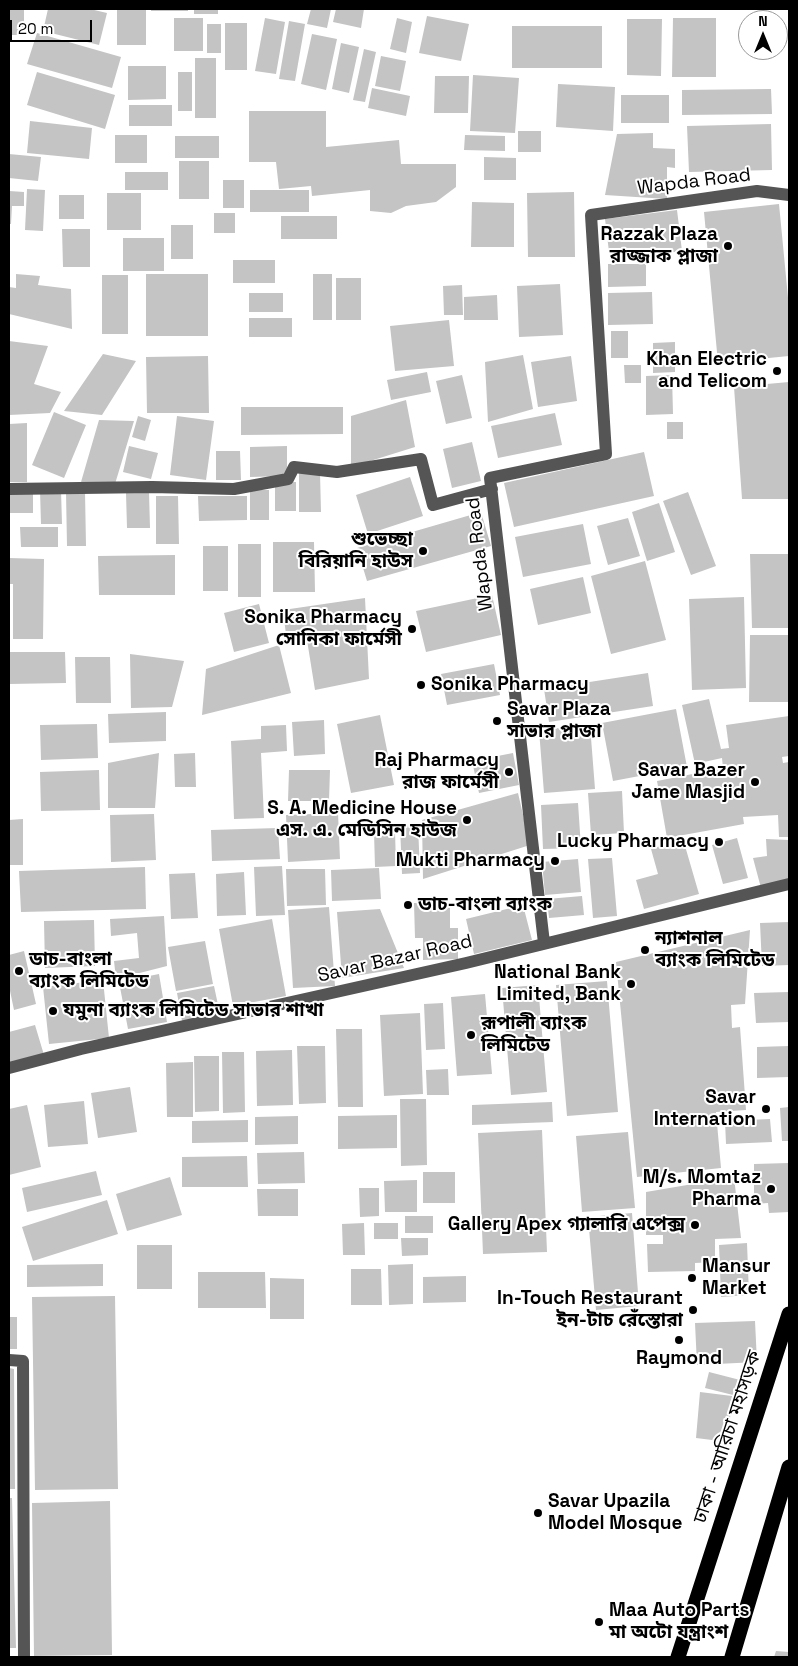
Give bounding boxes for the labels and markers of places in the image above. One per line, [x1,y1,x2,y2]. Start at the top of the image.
place label: Razzak Plaza রাজ্জাক প্লাজা [600,224,718,268]
marker: Razzak Plaza রাজ্জাক প্লাজা [722,240,734,252]
place label: Khan Electric and Telicom [646,349,767,393]
marker: Khan Electric and Telicom [771,365,783,377]
place label: শুভেচ্ছা বিরিয়ানি হাউস [299,529,413,573]
marker: শুভেচ্ছা বিরিয়ানি হাউস [417,545,429,557]
place label: Sonika Pharmacy সোনিকা ফার্মেসী [244,607,402,651]
marker: Sonika Pharmacy সোনিকা ফার্মেসী [406,623,418,635]
place label: Sonika Pharmacy [431,674,589,696]
marker: Sonika Pharmacy [415,679,427,691]
place label: Savar Plaza সাভার প্লাজা [507,699,611,743]
marker: Savar Plaza সাভার প্লাজা [491,715,503,727]
place label: Raj Pharmacy রাজ ফার্মেসী [375,750,499,794]
place label: Savar Bazer Jame Masjid [631,760,745,804]
marker: Raj Pharmacy রাজ ফার্মেসী [503,766,515,778]
marker: Savar Bazer Jame Masjid [749,776,761,788]
place label: S. A. Medicine House এস. এ. মেডিসিন হাউজ [267,798,457,842]
marker: S. A. Medicine House এস. এ. মেডিসিন হাউজ [461,814,473,826]
place label: Lucky Pharmacy [557,831,709,853]
marker: Lucky Pharmacy [713,836,725,848]
place label: Mukti Pharmacy [396,850,545,872]
marker: Mukti Pharmacy [549,855,561,867]
place label: ডাচ-বাংলা ব্যাংক [418,894,552,916]
marker: ডাচ-বাংলা ব্যাংক [402,899,414,911]
place label: ন্যাশনাল ব্যাংক লিমিটেড [655,928,775,972]
marker: ন্যাশনাল ব্যাংক লিমিটেড [639,944,651,956]
place label: ডাচ-বাংলা ব্যাংক লিমিটেড [29,949,149,993]
place label: National Bank Limited, Bank [494,962,621,1006]
marker: ডাচ-বাংলা ব্যাংক লিমিটেড [13,965,25,977]
marker: National Bank Limited, Bank [625,978,637,990]
place label: যমুনা ব্যাংক লিমিটেড সাভার শাখা [63,1000,324,1022]
marker: যমুনা ব্যাংক লিমিটেড সাভার শাখা [47,1005,59,1017]
place label: রূপালী ব্যাংক লিমিটেড [481,1013,586,1057]
marker: রূপালী ব্যাংক লিমিটেড [465,1029,477,1041]
place label: Savar Internation [654,1087,756,1131]
marker: Savar Internation [760,1103,772,1115]
place label: M/s. Momtaz Pharma [643,1167,761,1211]
marker: M/s. Momtaz Pharma [765,1183,777,1195]
place label: Gallery Apex গ্যালারি এপেক্স [448,1214,685,1236]
marker: Gallery Apex গ্যালারি এপেক্স [689,1219,701,1231]
place label: Mansur Market [702,1256,771,1300]
marker: Mansur Market [686,1272,698,1284]
place label: In-Touch Restaurant ইন-টাচ রেঁস্তোরা [497,1288,683,1332]
marker: In-Touch Restaurant ইন-টাচ রেঁস্তোরা [687,1304,699,1316]
marker: Raymond [673,1334,685,1346]
place label: Raymond [636,1348,722,1370]
place label: Savar Upazila Model Mosque [548,1491,682,1535]
marker: Savar Upazila Model Mosque [532,1507,544,1519]
place label: Maa Auto Parts মা অটো যন্ত্রাংশ [609,1600,749,1644]
marker: Maa Auto Parts মা অটো যন্ত্রাংশ [593,1616,605,1628]

